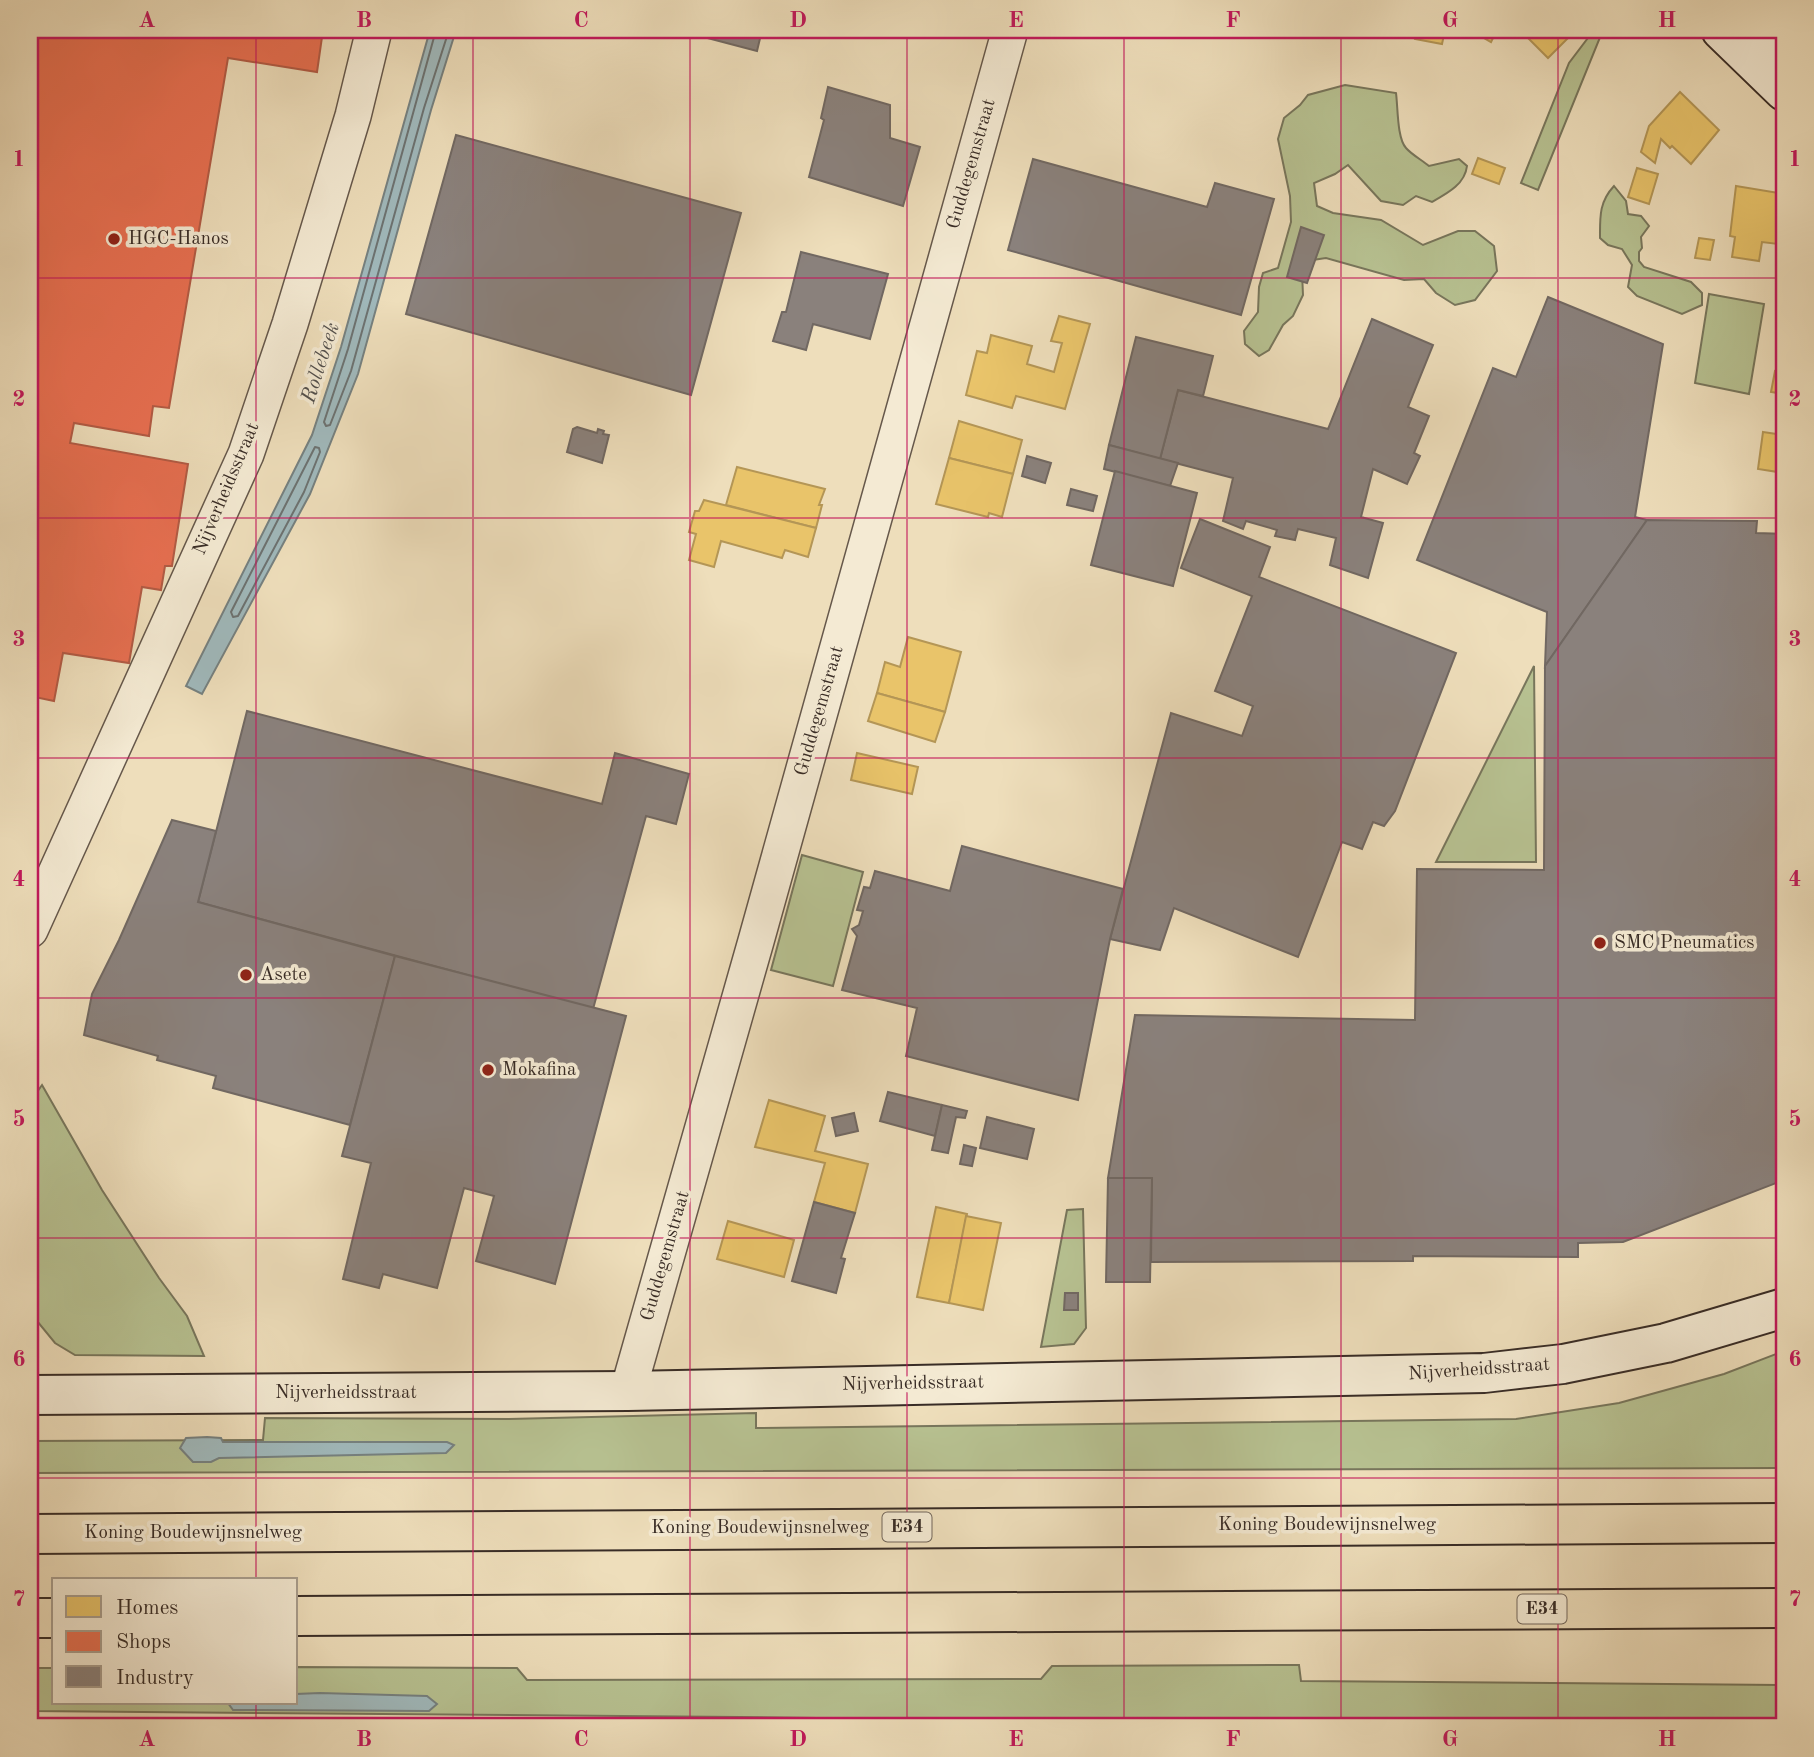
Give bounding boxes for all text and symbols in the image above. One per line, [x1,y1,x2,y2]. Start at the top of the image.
text: A [138,9,156,32]
text: B [356,9,372,32]
text: C [573,9,589,32]
text: D [789,9,807,32]
text: E [1008,9,1024,32]
text: F [1225,9,1241,32]
text: G [1442,9,1458,32]
text: H [1658,9,1676,32]
street label: Guddegemstraat [944,97,1000,231]
text: 1 [12,148,26,171]
text: 1 [1788,148,1802,171]
place label: HGC-Hanos [128,230,229,249]
marker: HGC-Hanos [106,231,122,247]
water label: Rollebeek [298,320,344,407]
text: 2 [12,388,26,411]
text: 2 [1788,388,1802,411]
street label: Nijverheidsstraat [191,420,263,558]
text: 3 [12,628,26,651]
text: 3 [1788,628,1802,651]
street label: Guddegemstraat [792,644,848,778]
text: 4 [12,868,26,891]
text: 4 [1788,868,1802,891]
place label: SMC Pneumatics [1614,934,1755,953]
marker: SMC Pneumatics [1592,935,1608,951]
place label: Asete [260,966,307,985]
marker: Asete [238,967,254,983]
place label: Mokafina [502,1061,577,1080]
marker: Mokafina [480,1062,496,1078]
text: 5 [12,1108,26,1131]
text: 5 [1788,1108,1802,1131]
street label: Guddegemstraat [638,1189,694,1323]
text: 6 [12,1348,26,1371]
text: 6 [1788,1348,1802,1371]
street label: Nijverheidsstraat [1408,1356,1550,1384]
street label: Nijverheidsstraat [842,1373,984,1395]
street label: Nijverheidsstraat [275,1384,417,1403]
road number: E34 [883,1512,932,1542]
street label: Koning Boudewijnsnelweg [1218,1516,1437,1535]
street label: Koning Boudewijnsnelweg [651,1519,870,1538]
street label: Koning Boudewijnsnelweg [84,1524,303,1543]
legend [52,1578,298,1704]
text: 7 [12,1588,26,1611]
text: 7 [1788,1588,1802,1611]
road number: E34 [1518,1594,1566,1624]
text: Homes [116,1598,178,1619]
text: Shops [116,1632,171,1653]
text: Industry [116,1668,194,1689]
text: A [138,1728,156,1751]
text: B [356,1728,372,1751]
text: C [573,1728,589,1751]
text: D [789,1728,807,1751]
text: E [1008,1728,1024,1751]
text: F [1225,1728,1241,1751]
text: G [1442,1728,1458,1751]
text: H [1658,1728,1676,1751]

